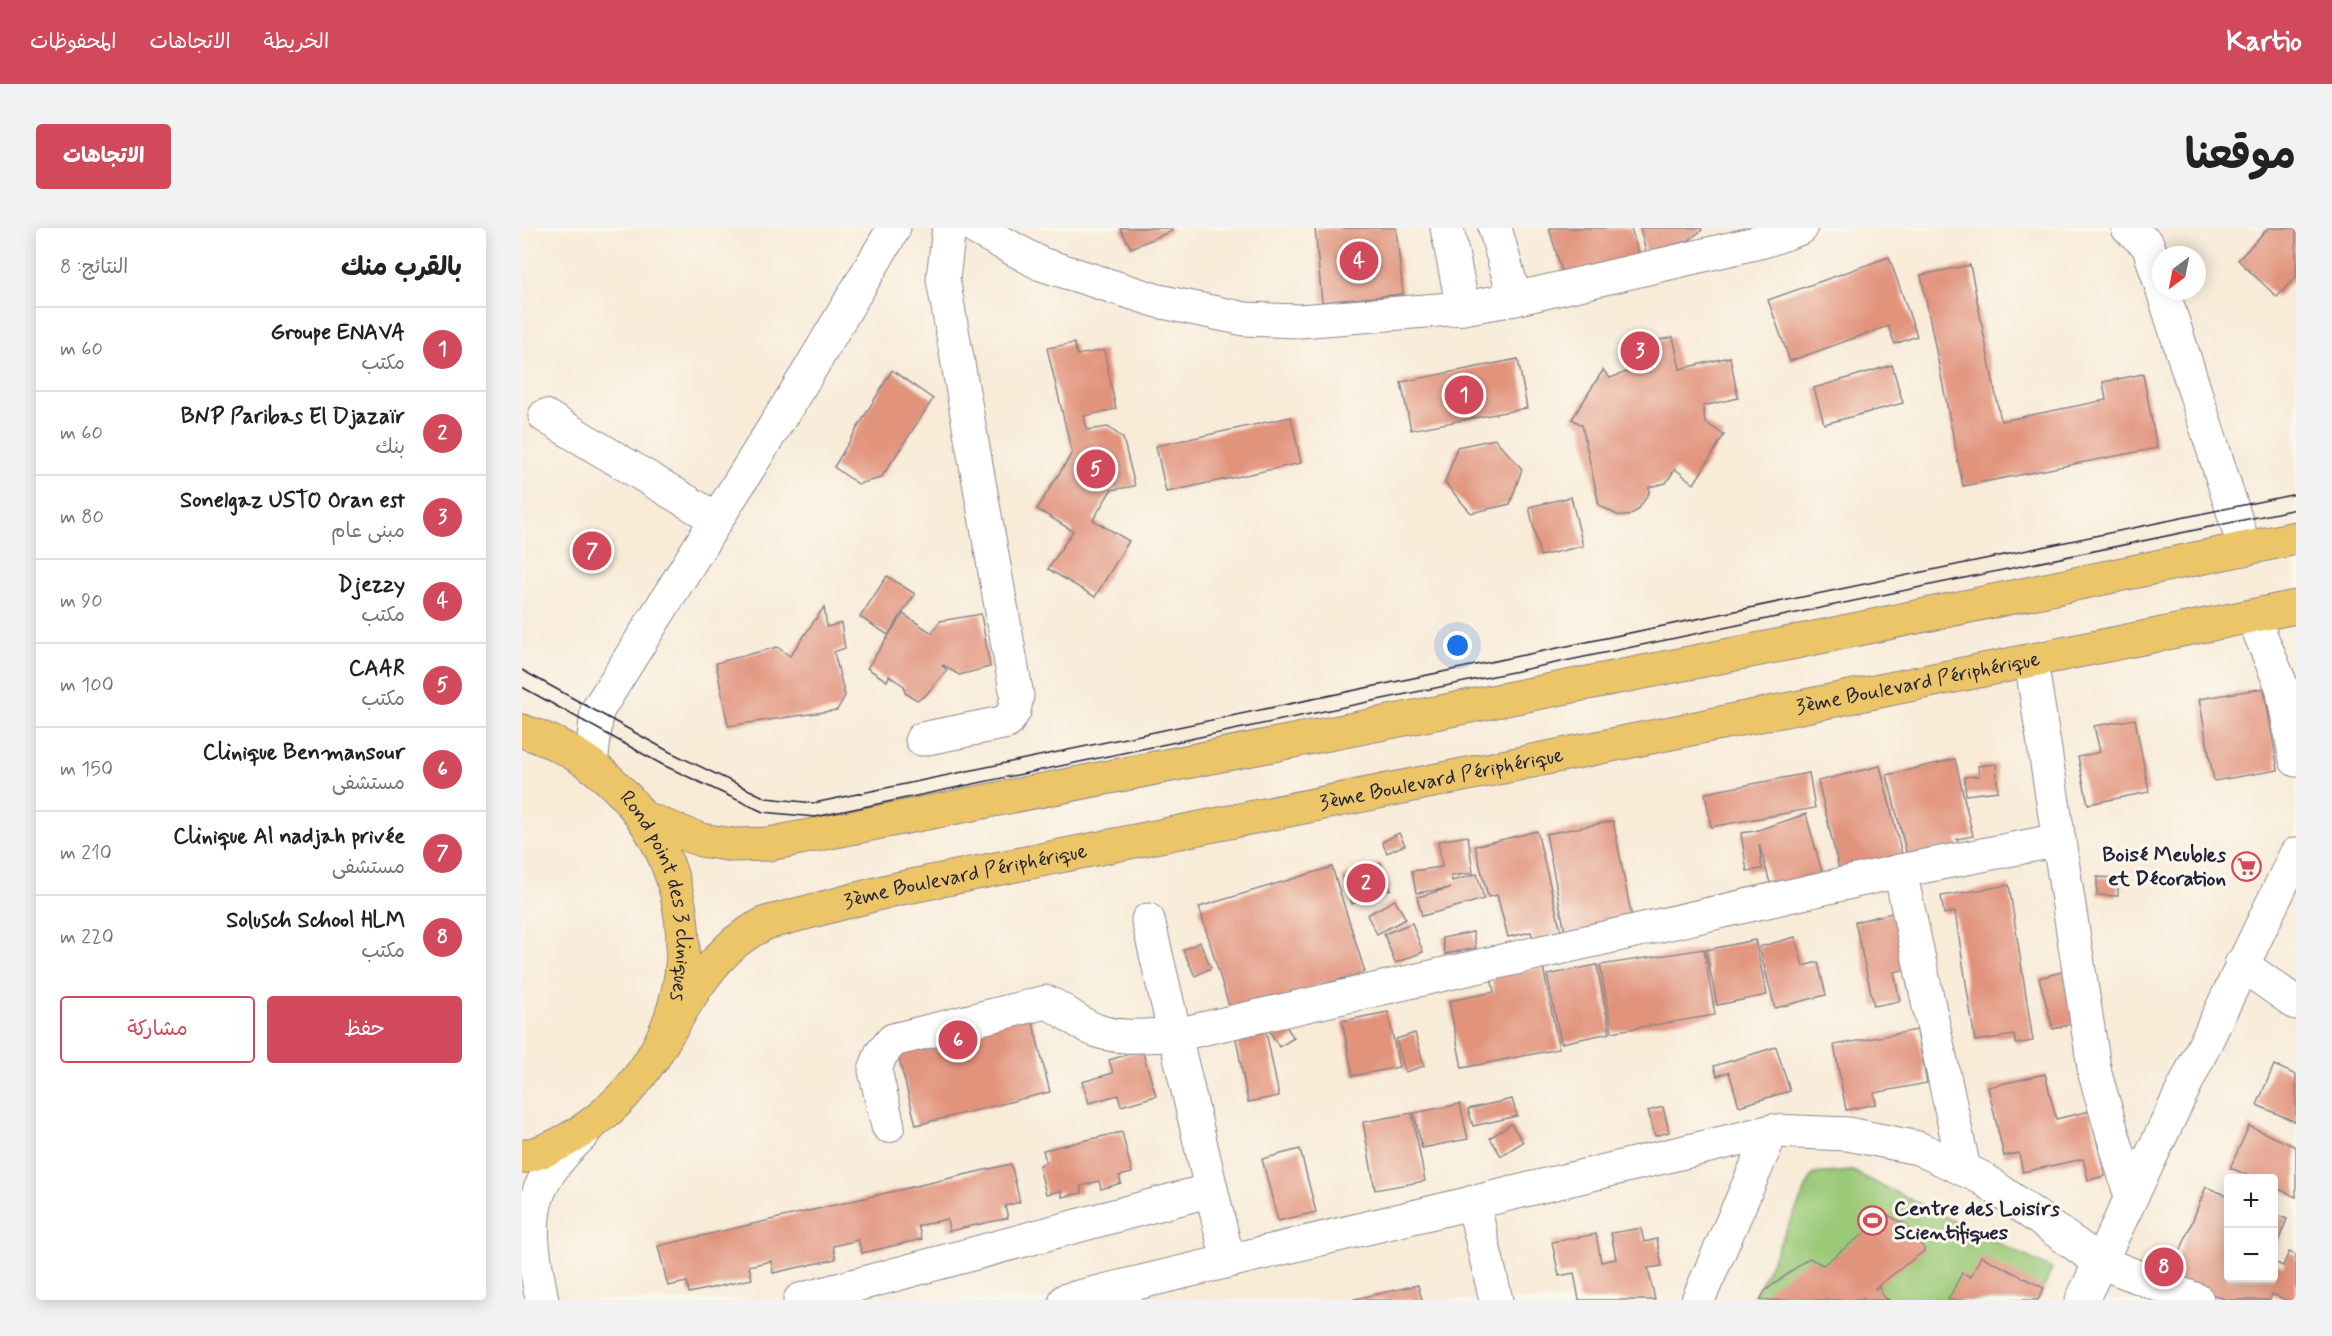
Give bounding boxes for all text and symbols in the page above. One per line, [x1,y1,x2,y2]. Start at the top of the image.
text: Kartio [2226,24,2302,61]
text: المحفوظات [30,28,116,56]
text: الاتجاهات [149,28,231,56]
text: الخريطة [264,28,329,56]
button: الاتجاهات [36,124,171,189]
text: موقعنا [2185,129,2296,184]
pin: 4 [1340,238,1378,284]
north arrow [2152,246,2206,300]
text: بالقرب منك [341,251,462,285]
text: النتائج: 8 [60,254,128,281]
text: Groupe ENAVA [270,319,405,347]
pin: 3 [1620,328,1660,374]
text: 60 m [60,336,103,363]
text: 1 [438,336,447,363]
text: مكتب [361,350,405,377]
pin: 1 [1444,372,1484,418]
text: BNP Paribas El Djazaïr [181,403,405,431]
text: 60 m [60,420,103,447]
text: 2 [438,420,447,447]
text: بنك [375,434,405,461]
pin: 5 [1076,446,1116,492]
text: Sonelgaz USTO Oran est [180,487,405,515]
text: 80 m [60,504,104,531]
text: 3 [438,504,447,531]
text: مبنى عام [331,518,405,545]
pin: 7 [572,528,612,574]
text: Djezzy [337,571,405,599]
text: 90 m [60,588,103,615]
text: 4 [437,588,448,615]
text: مكتب [361,602,405,629]
your location [1443,631,1472,660]
street label: 3ème Boulevard Périphérique [1793,645,2043,721]
text: CAAR [349,655,405,683]
text: 100 m [60,672,114,699]
text: 5 [437,672,449,699]
text: مكتب [361,686,405,713]
text: Clinique Benmansour [203,739,405,767]
street label: 3ème Boulevard Périphérique [1317,741,1566,818]
text: 150 m [60,756,113,783]
text: 6 [437,756,448,783]
text: مستشفى [332,770,405,797]
street label: Rond point des 3 cliniques [613,785,697,1004]
text: Clinique Al nadjah privée [173,823,405,851]
street label: 3ème Boulevard Périphérique [840,837,1090,916]
text: 210 m [60,840,112,867]
text: 7 [436,840,449,867]
place label: Boisé Meubles et Décoration [2102,841,2227,893]
supermarket icon: Boisé Meubles et Décoration [2231,851,2263,883]
text: مستشفى [332,854,405,881]
pin: 2 [1346,860,1386,906]
text: Solusch School HLM [226,907,405,935]
text: 220 m [60,924,114,951]
text: 8 [437,924,448,951]
text: مكتب [361,938,405,965]
button: مشاركة [60,996,255,1063]
button: حفظ [267,996,462,1063]
pin: 6 [938,1018,978,1062]
map controls [2224,1174,2278,1282]
button: + [2224,1174,2278,1228]
place label: Centre des Loisirs Scientifiques [1894,1195,2060,1247]
sports icon: Centre des Loisirs Scientifiques [1857,1205,1889,1237]
button: − [2224,1228,2278,1282]
pin: 8 [2144,1244,2184,1290]

